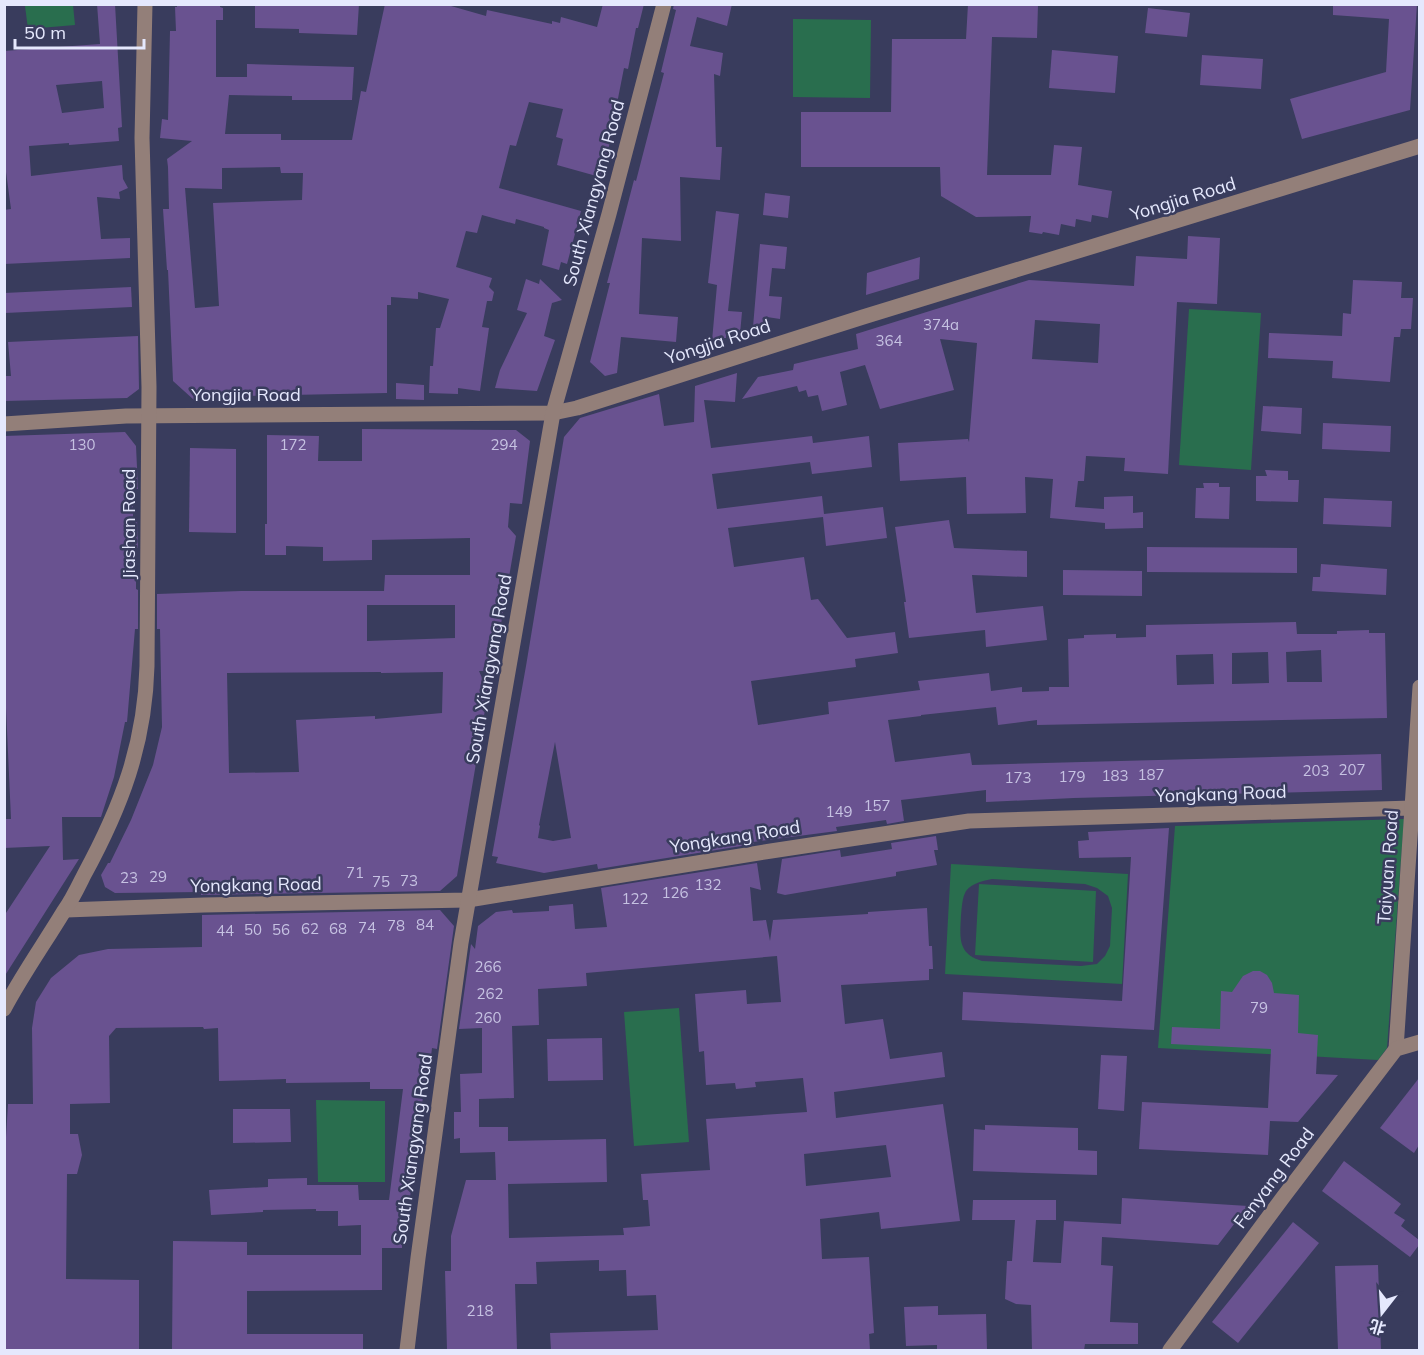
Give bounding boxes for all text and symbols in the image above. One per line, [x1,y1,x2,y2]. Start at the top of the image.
scale bar [15,12,144,50]
text: 50 m [24,21,66,44]
street label: South Xiangyang Road [558,97,629,289]
street label: Yongjia Road [1126,172,1239,226]
street label: Yongjia Road [661,314,773,370]
house number: 374a [923,315,959,334]
house number: 364 [875,331,903,350]
street label: Yongjia Road [190,383,301,406]
house number: 130 [68,435,96,454]
house number: 172 [279,435,307,454]
house number: 294 [490,435,518,454]
street label: Jiashan Road [117,469,140,579]
street label: South Xiangyang Road [461,572,517,765]
house number: 207 [1338,760,1366,779]
house number: 203 [1302,761,1330,780]
house number: 187 [1137,765,1165,784]
house number: 183 [1101,766,1129,785]
house number: 179 [1058,767,1086,786]
house number: 173 [1004,768,1032,787]
street label: Yongkang Road [1154,780,1287,807]
house number: 157 [863,796,891,815]
house number: 149 [825,802,853,821]
street label: Taiyuan Road [1372,809,1403,925]
street label: Yongkang Road [667,815,802,858]
house number: 71 [346,863,364,882]
house number: 29 [149,867,167,886]
house number: 23 [120,868,138,887]
house number: 73 [400,871,418,890]
street label: Yongkang Road [189,872,322,897]
house number: 75 [372,872,390,891]
house number: 132 [694,875,722,894]
house number: 126 [661,883,689,902]
house number: 122 [621,889,649,908]
house number: 84 [416,915,434,934]
house number: 78 [387,916,405,935]
house number: 74 [358,918,376,937]
house number: 62 [301,919,319,938]
house number: 68 [329,919,347,938]
house number: 50 [244,920,262,939]
house number: 56 [272,920,290,939]
house number: 44 [216,921,234,940]
house number: 266 [474,957,502,976]
house number: 262 [476,984,504,1003]
house number: 79 [1250,998,1268,1017]
house number: 260 [474,1008,502,1027]
street label: South Xiangyang Road [388,1052,437,1246]
street label: Fenyang Road [1228,1123,1319,1233]
north arrow [1352,1283,1412,1343]
house number: 218 [466,1301,494,1320]
text: 北 [1367,1315,1388,1339]

